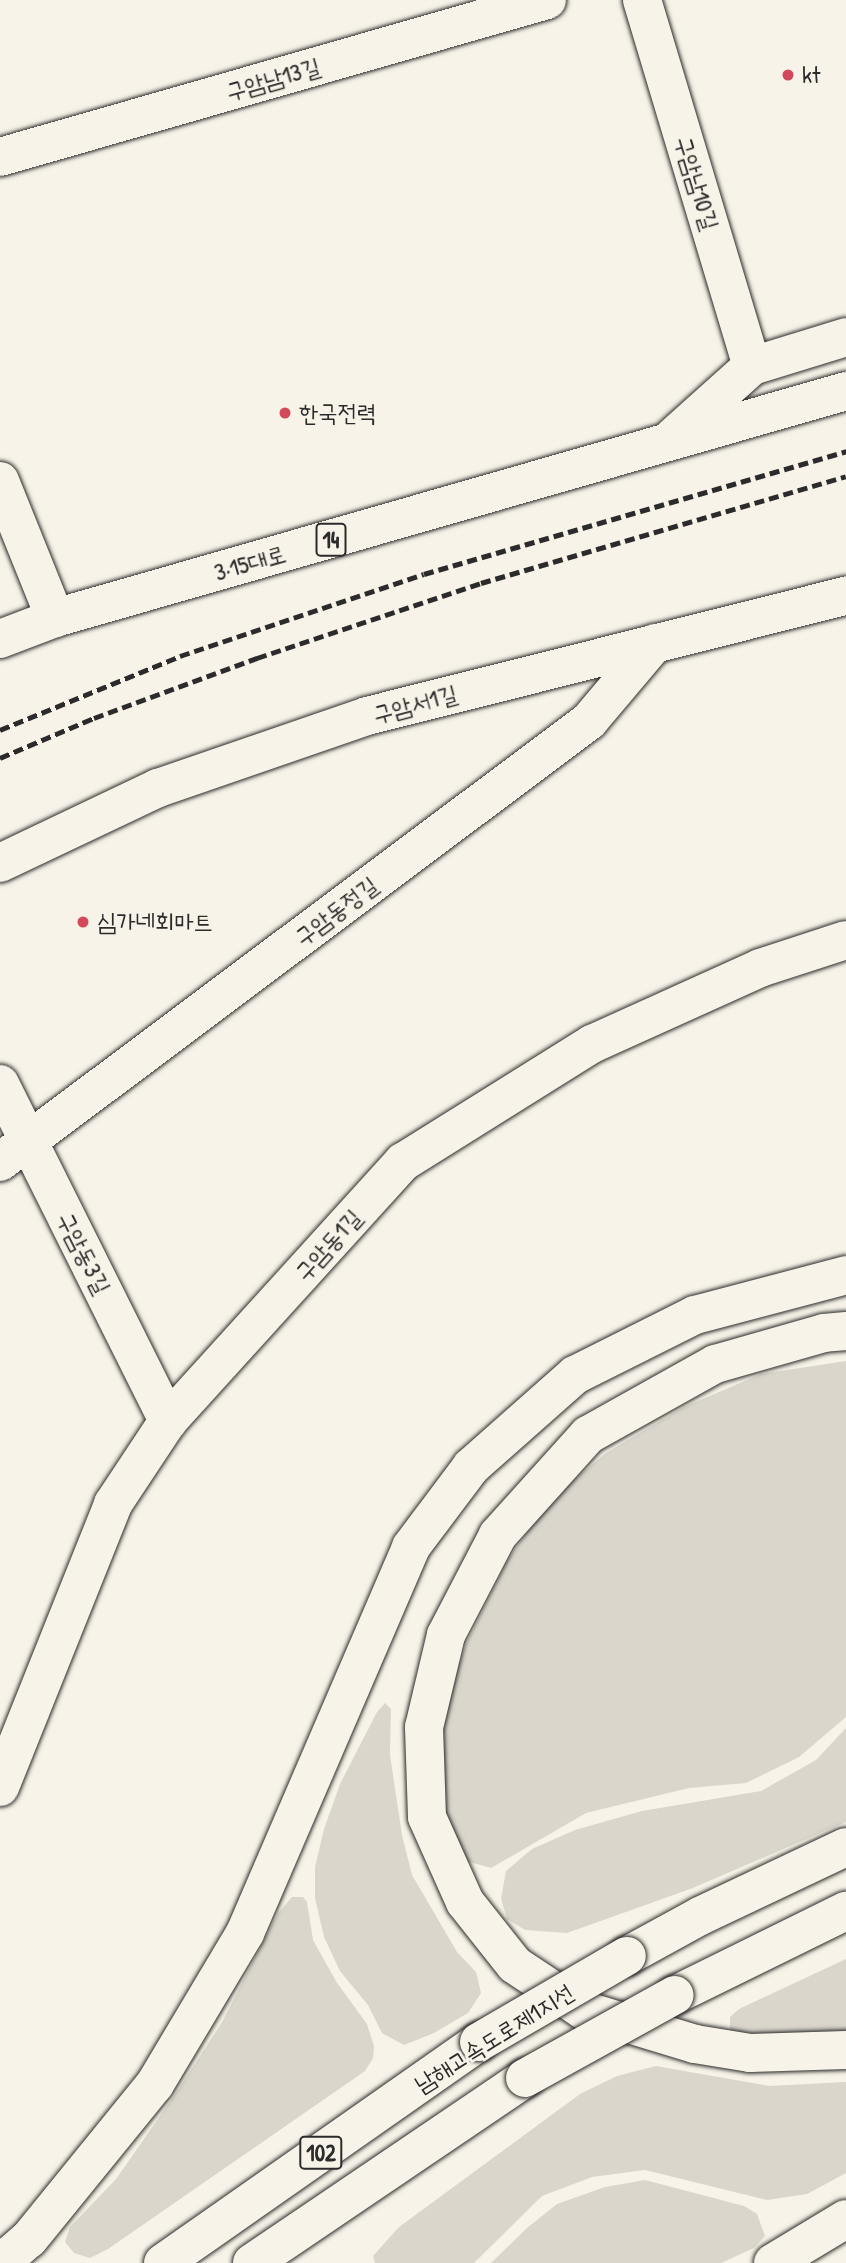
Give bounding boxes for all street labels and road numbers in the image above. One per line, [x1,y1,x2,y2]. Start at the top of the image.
street label: 구암남13길 [223,52,323,106]
street label: 구암남10길 [669,133,725,233]
road number: 14 [315,520,347,560]
street label: 3·15대로 [211,539,289,587]
street label: 구암서1길 [370,679,460,729]
street label: 구암동정길 [289,870,383,952]
street label: 구암동1길 [289,1203,367,1287]
street label: 구암동3길 [51,1207,117,1299]
street label: 남해고속도로제1지선 [409,1977,579,2099]
road number: 102 [298,2134,344,2172]

